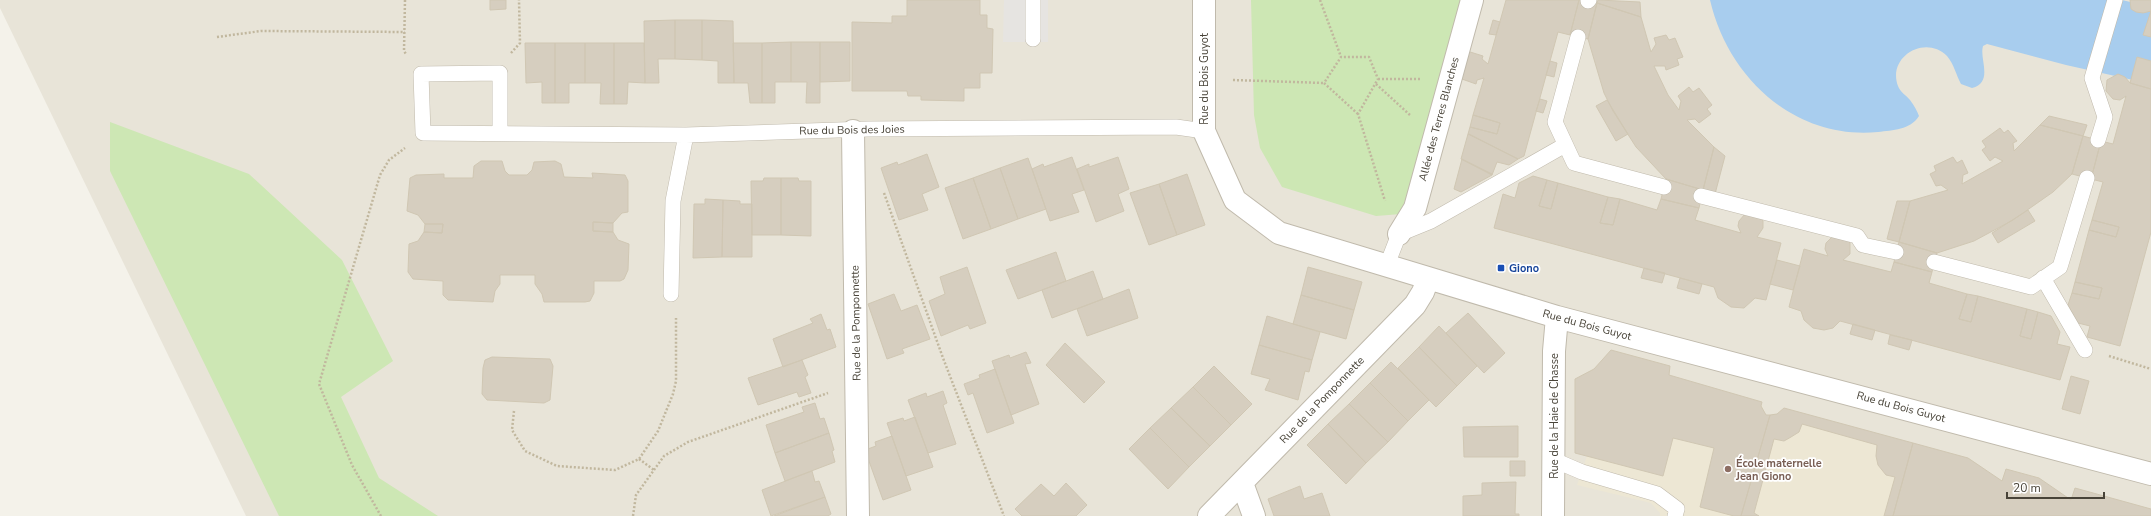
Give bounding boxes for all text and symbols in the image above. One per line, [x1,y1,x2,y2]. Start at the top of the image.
street label: Rue du Bois Guyot [1197,33,1212,125]
street label: Allée des Terres Blanches [1415,55,1463,183]
street label: Rue du Bois des Joies [799,122,905,138]
place label: Giono [1509,261,1539,276]
marker: Giono [1496,263,1506,273]
street label: Rue de la Pomponnette [847,265,865,381]
street label: Rue du Bois Guyot [1541,306,1633,344]
street label: Rue de la Pomponnette [1276,353,1368,447]
street label: Rue de la Haie de Chasse [1547,353,1562,479]
street label: Rue du Bois Guyot [1855,388,1947,426]
place label: École maternelle Jean Giono [1735,455,1822,484]
marker: École maternelle Jean Giono [1723,464,1733,474]
scale bar [2007,474,2104,500]
text: 20 m [2013,480,2041,496]

